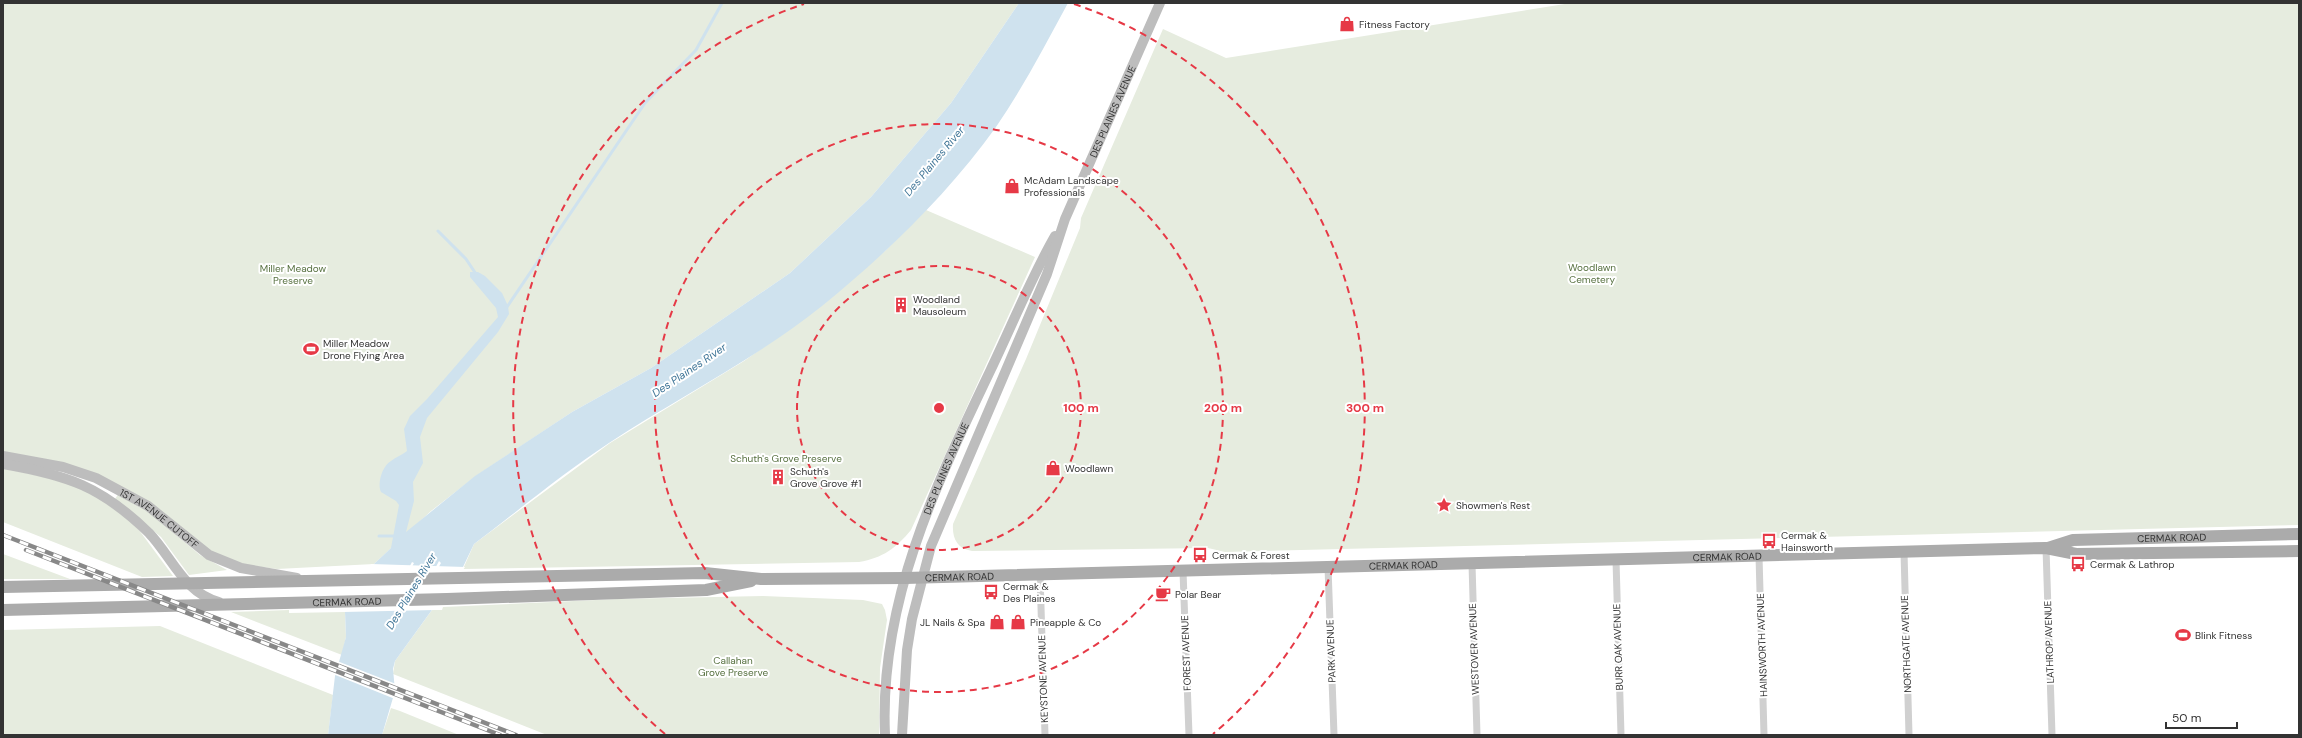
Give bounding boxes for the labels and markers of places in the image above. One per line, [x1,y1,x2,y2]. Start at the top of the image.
shop icon: Fitness Factory [1338,15,1356,33]
place label: Fitness Factory [1359,18,1430,31]
place label: McAdam Landscape Professionals [1024,174,1119,199]
shop icon: McAdam Landscape Professionals [1003,177,1021,195]
place label: Woodland Mausoleum [913,293,966,318]
building icon: Woodland Mausoleum [892,296,910,314]
place label: Miller Meadow Drone Flying Area [323,337,404,362]
sports icon: Miller Meadow Drone Flying Area [302,340,320,358]
centre of rings [932,401,946,415]
shop icon: Woodlawn [1044,459,1062,477]
place label: Woodlawn [1065,462,1114,475]
place label: Schuth's Grove Grove #1 [790,465,861,490]
building icon: Schuth's Grove Grove #1 [769,468,787,486]
place icon: Showmen's Rest [1435,496,1453,514]
place label: Showmen's Rest [1456,499,1530,512]
place label: Cermak & Hainsworth [1781,529,1833,554]
bus stop icon: Cermak & Hainsworth [1760,532,1778,550]
bus stop icon: Cermak & Forest [1191,546,1209,564]
place label: Cermak & Forest [1212,549,1290,562]
bus stop icon: Cermak & Lathrop [2069,555,2087,573]
place label: Cermak & Lathrop [2090,558,2175,571]
place label: Cermak & Des Plaines [1003,580,1056,605]
bus stop icon: Cermak & Des Plaines [982,583,1000,601]
cafe icon: Polar Bear [1154,585,1172,603]
place label: Polar Bear [1175,588,1222,601]
shop icon: JL Nails & Spa [988,613,1006,631]
shop icon: Pineapple & Co [1009,613,1027,631]
place label: JL Nails & Spa [920,616,985,629]
place label: Pineapple & Co [1030,616,1101,629]
sports icon: Blink Fitness [2174,626,2192,644]
place label: Blink Fitness [2195,629,2252,642]

